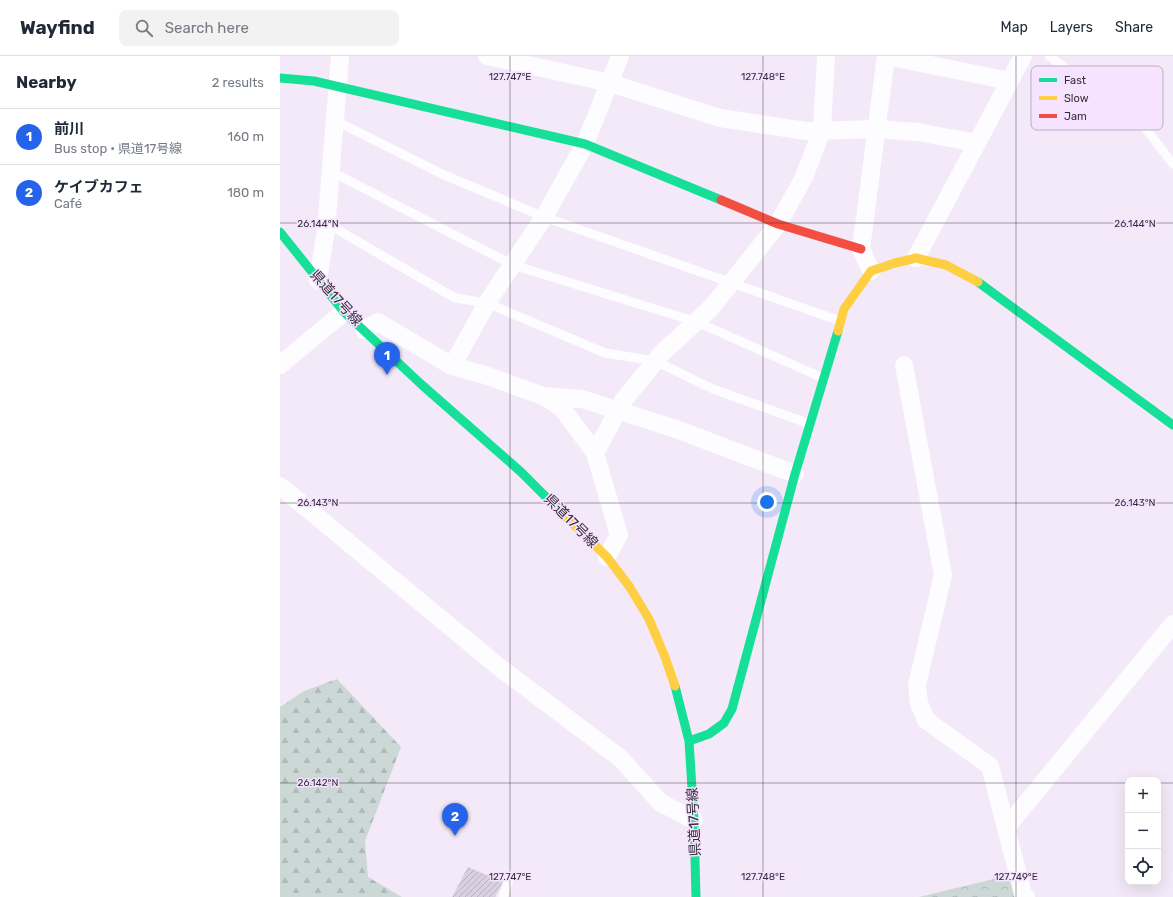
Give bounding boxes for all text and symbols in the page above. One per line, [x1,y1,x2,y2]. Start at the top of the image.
search box [119,10,399,46]
text: Wayfind [20,16,95,39]
icon: search [133,17,155,39]
text: Search here [165,19,249,37]
text: Map [1001,19,1028,36]
text: Layers [1050,19,1093,36]
text: Share [1115,19,1153,36]
legend [1031,66,1163,130]
text: 127.747°E [489,71,531,83]
text: 127.748°E [741,71,785,83]
text: Nearby [16,72,77,92]
text: Fast [1064,74,1087,87]
text: 2 results [212,75,264,90]
text: Slow [1064,92,1089,105]
text: Jam [1064,110,1087,123]
text: 前川 [54,120,84,138]
text: 1 [26,129,32,144]
text: 160 m [228,129,264,144]
text: Bus stop · 県道17号線 [54,141,182,156]
text: ケイブカフェ [54,178,144,196]
text: 2 [25,185,33,200]
text: 180 m [227,185,264,200]
text: Café [54,196,82,211]
text: 26.144°N [297,218,339,230]
text: 26.144°N [1114,218,1156,230]
street label: 県道17号線 [307,267,365,329]
pin: 1 [374,342,400,375]
street label: 県道17号線 [541,491,601,551]
your location [757,492,777,512]
text: 26.143°N [297,497,339,509]
text: 26.143°N [1114,497,1156,509]
text: 26.142°N [298,777,339,789]
map controls [1125,777,1161,885]
button: + [1125,777,1161,813]
street label: 県道17号線 [684,787,704,857]
pin: 2 [442,803,468,836]
button: − [1125,813,1161,849]
button: locate [1125,849,1161,885]
text: 127.747°E [489,871,531,883]
text: 127.748°E [741,871,785,883]
text: 127.749°E [994,871,1038,883]

